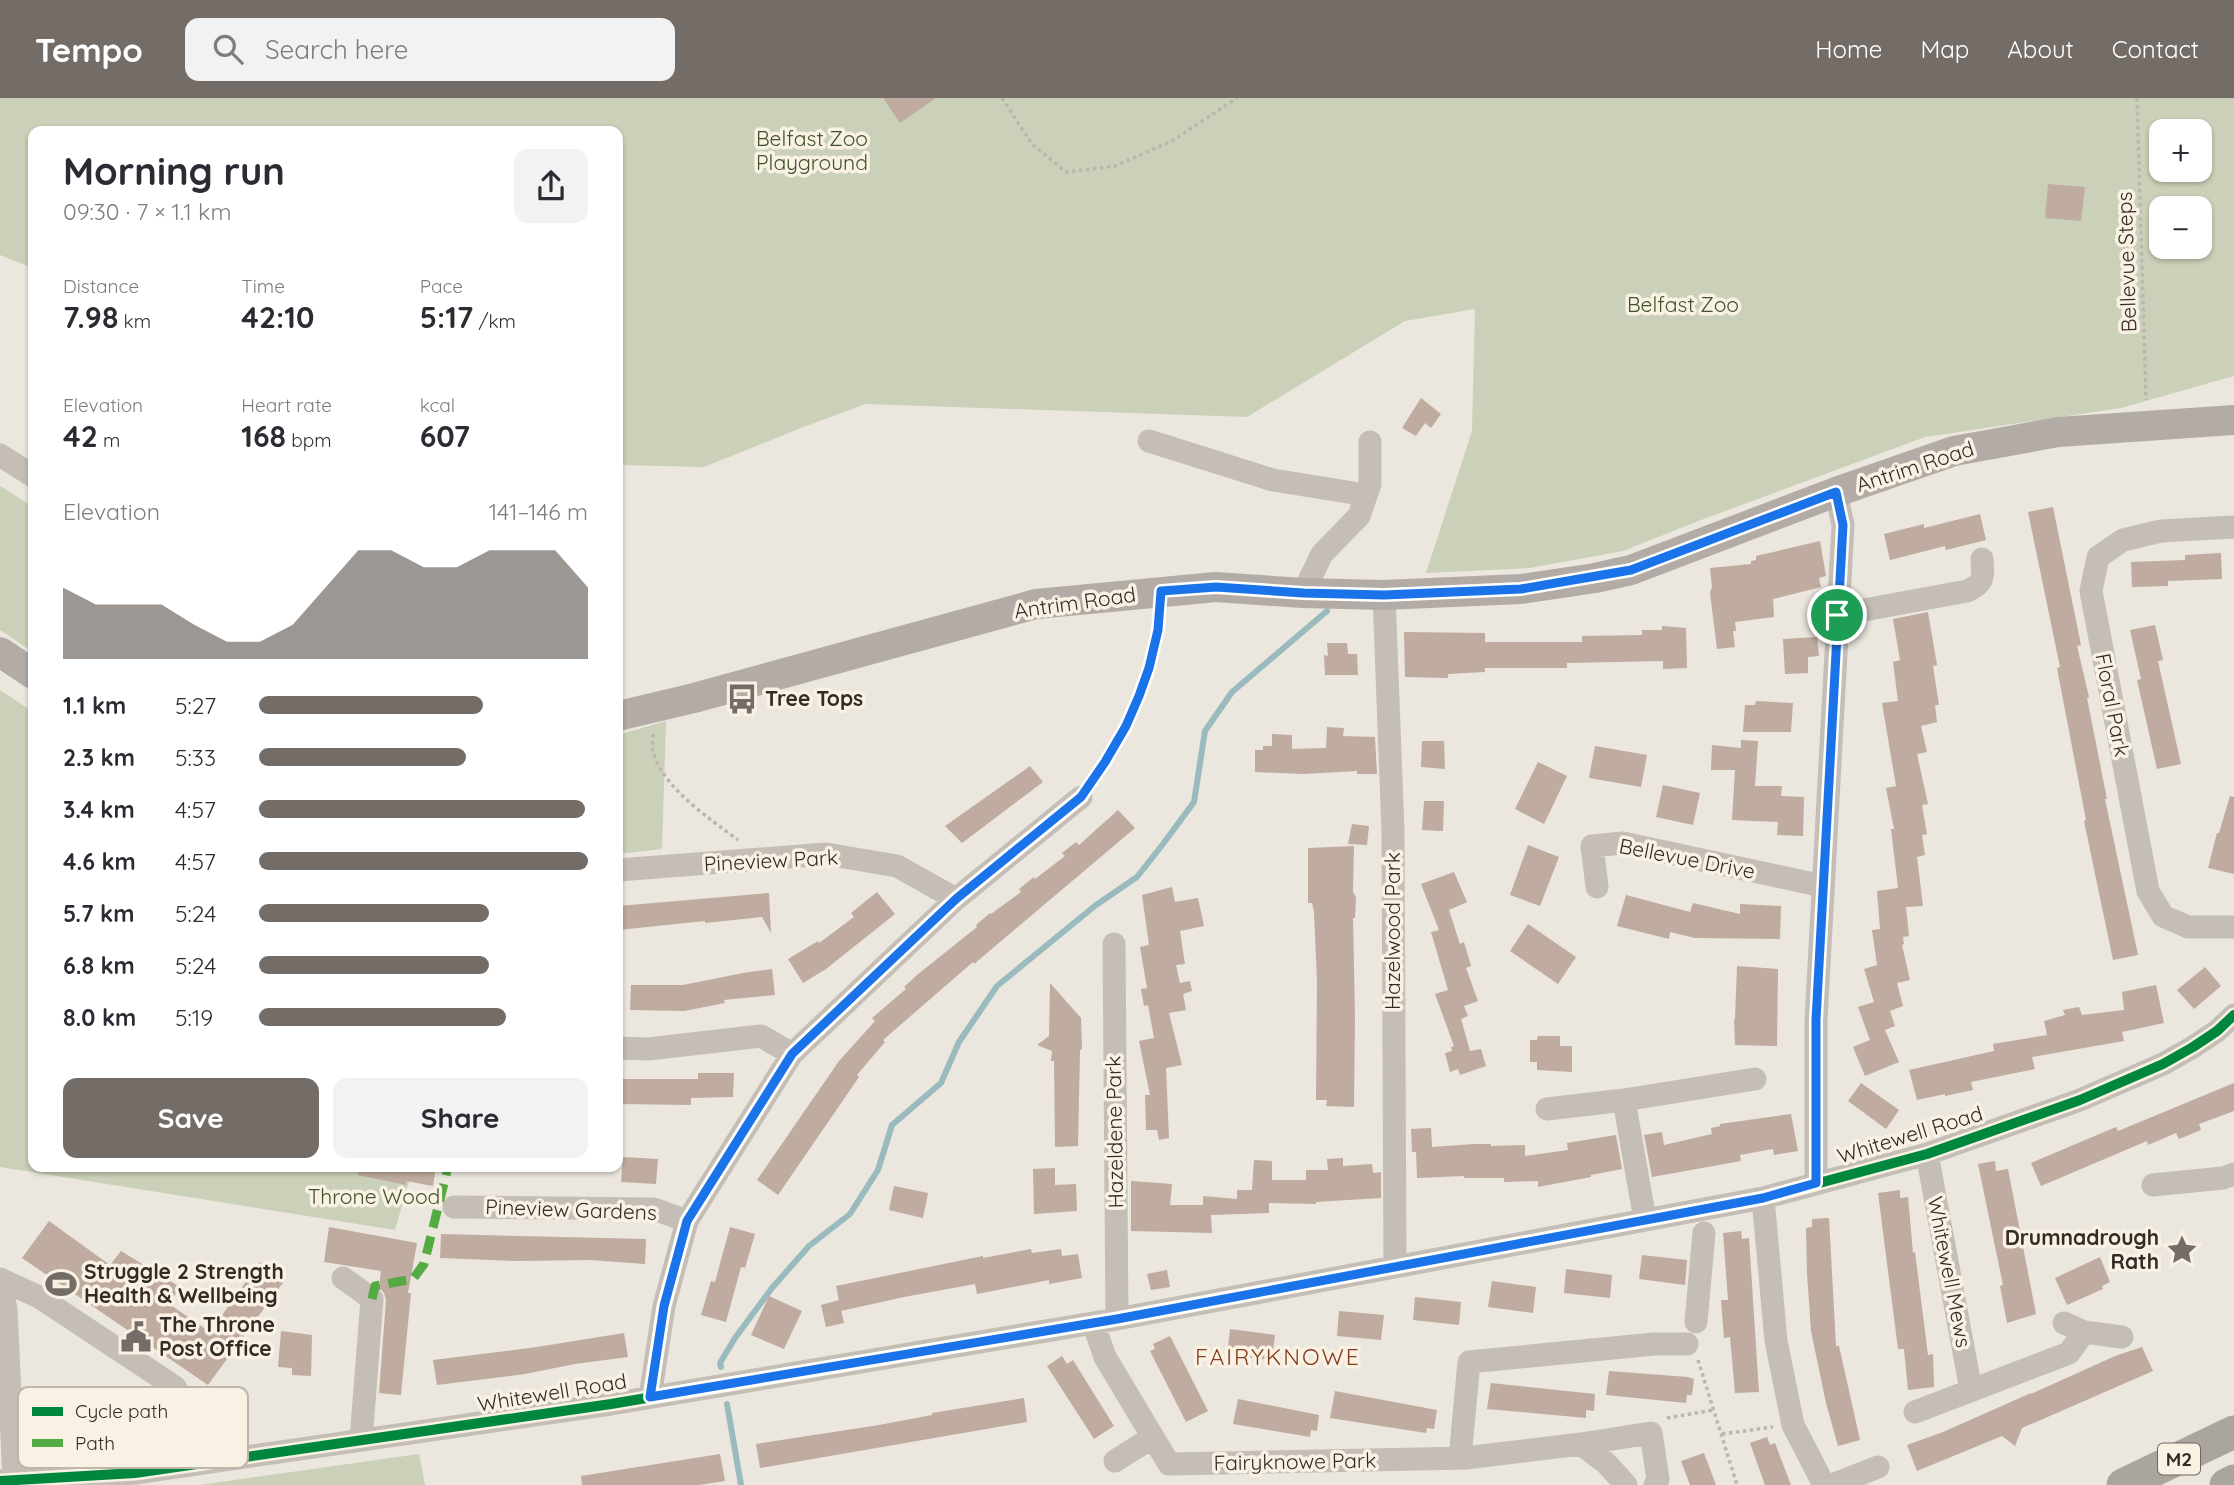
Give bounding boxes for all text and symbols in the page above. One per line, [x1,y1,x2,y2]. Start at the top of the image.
search box [185,18,675,81]
text: Tempo [35,29,143,70]
icon: search [209,30,247,68]
text: Search here [265,33,408,66]
text: Home [1815,34,1882,64]
text: Map [1920,34,1969,64]
text: About [2007,34,2074,64]
text: Contact [2112,34,2199,64]
map controls [2149,119,2212,259]
button: + [2149,119,2212,182]
park label: Belfast Zoo Playground [756,125,868,175]
text: Morning run [63,147,285,195]
button: share [514,149,588,223]
street label: Bellevue Steps [2111,191,2141,333]
button: − [2149,196,2212,259]
text: 09:30 · 7 × 1.1 km [63,197,231,226]
text: Distance [63,274,139,298]
text: Time [241,274,285,298]
text: Pace [420,274,463,298]
park label: Belfast Zoo [1627,291,1739,317]
text: 7.98 [63,298,118,336]
text: 42:10 [241,298,314,336]
text: 5:17 [420,298,473,336]
text: km [118,309,151,333]
text: /km [473,309,516,333]
text: Elevation [63,393,143,417]
text: Heart rate [241,393,332,417]
text: kcal [420,393,455,417]
text: 42 [63,417,98,455]
text: 168 [241,417,286,455]
text: 607 [420,417,470,455]
text: m [98,428,120,452]
text: bpm [286,428,332,452]
street label: Antrim Road [1852,435,1977,497]
text: Elevation [63,497,160,526]
text: 141–146 m [489,497,588,526]
street label: Antrim Road [1012,581,1137,623]
pin [1807,585,1867,645]
icon: arrive [1818,596,1856,634]
street label: Floral Park [2090,651,2136,759]
bus stop icon: Tree Tops [725,682,759,716]
place label: Tree Tops [765,685,863,711]
text: 1.1 km [63,691,126,720]
text: 5:27 [175,691,216,720]
text: 2.3 km [63,743,135,772]
text: 5:33 [175,743,216,772]
text: 3.4 km [63,795,135,824]
text: 4:57 [175,795,216,824]
street label: Bellevue Drive [1617,832,1757,884]
street label: Pineview Park [703,844,839,876]
text: 4.6 km [63,847,136,876]
text: 4:57 [175,847,216,876]
street label: Hazelwood Park [1379,852,1405,1010]
text: 5.7 km [63,899,134,928]
text: 5:24 [175,899,216,928]
text: 6.8 km [63,951,135,980]
text: 5:24 [175,951,216,980]
text: 8.0 km [63,1003,136,1032]
text: 5:19 [175,1003,213,1032]
street label: Hazeldene Park [1100,1055,1128,1209]
button: Save [63,1078,319,1158]
button: Share [333,1078,588,1158]
street label: Whitewell Road [1834,1100,1986,1169]
park label: Throne Wood [308,1183,440,1209]
street label: Pineview Gardens [485,1193,657,1225]
street label: Whitewell Mews [1923,1194,1977,1350]
place label: Drumnadrough Rath [2005,1224,2159,1274]
place icon: Drumnadrough Rath [2165,1233,2199,1267]
place label: Struggle 2 Strength Health & Wellbeing [84,1258,284,1308]
sports icon: Struggle 2 Strength Health & Wellbeing [44,1267,78,1301]
place label: The Throne Post Office [159,1311,275,1361]
public building icon: The Throne Post Office [119,1320,153,1354]
district label: FAIRYKNOWE [1195,1342,1361,1371]
street label: Whitewell Road [475,1367,628,1417]
legend [18,1387,248,1468]
text: Cycle path [75,1399,168,1423]
text: Path [75,1431,115,1455]
road number: M2 [2158,1443,2200,1474]
street label: Fairyknowe Park [1213,1447,1377,1475]

